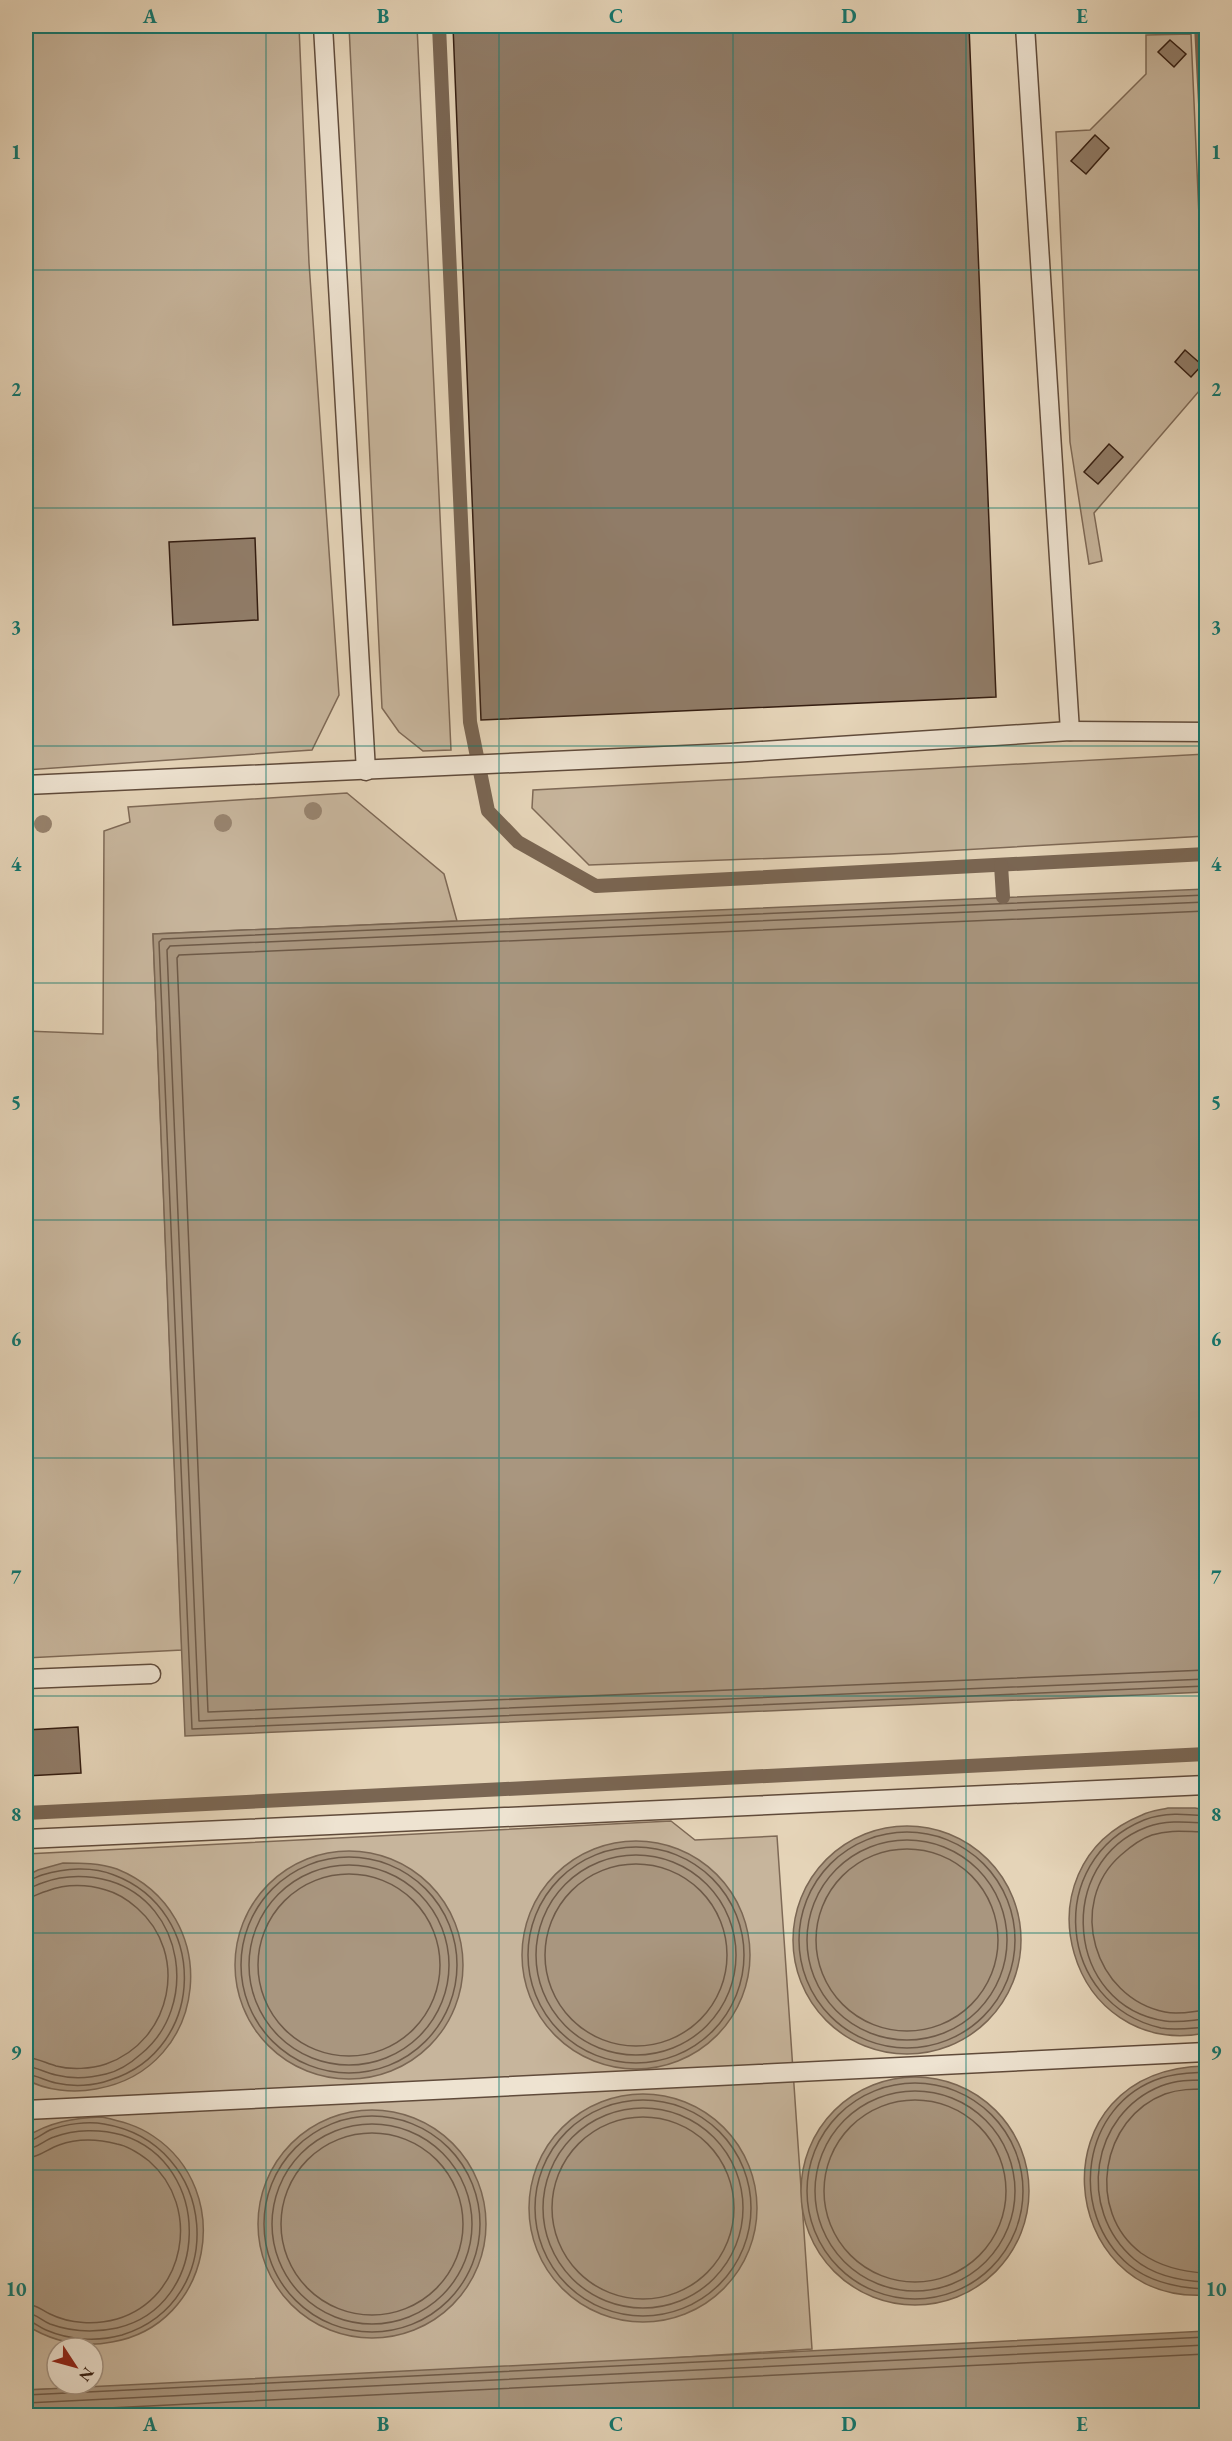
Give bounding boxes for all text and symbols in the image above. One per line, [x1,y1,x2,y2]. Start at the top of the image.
text: A [142,3,158,29]
text: B [377,3,389,29]
text: C [609,3,623,29]
text: D [841,3,857,29]
text: E [1076,3,1088,29]
text: 1 [11,139,21,165]
text: 1 [1211,139,1221,165]
text: 2 [11,376,22,402]
text: 2 [1211,376,1222,402]
text: 3 [11,614,21,640]
text: 3 [1211,614,1221,640]
text: 4 [11,851,22,877]
text: 4 [1211,851,1222,877]
text: 5 [11,1089,21,1115]
text: 5 [1211,1089,1221,1115]
text: 6 [11,1326,22,1352]
text: 6 [1211,1326,1222,1352]
text: 7 [11,1564,22,1590]
text: 7 [1211,1564,1222,1590]
text: 8 [11,1801,21,1827]
text: 8 [1211,1801,1221,1827]
text: 9 [11,2039,22,2065]
text: 9 [1211,2039,1222,2065]
text: 10 [5,2276,27,2302]
text: 10 [1205,2276,1227,2302]
north arrow [45,2336,105,2396]
text: N [74,2363,99,2386]
text: A [142,2411,158,2437]
text: B [377,2411,389,2437]
text: C [609,2411,623,2437]
text: D [841,2411,857,2437]
text: E [1076,2411,1088,2437]

